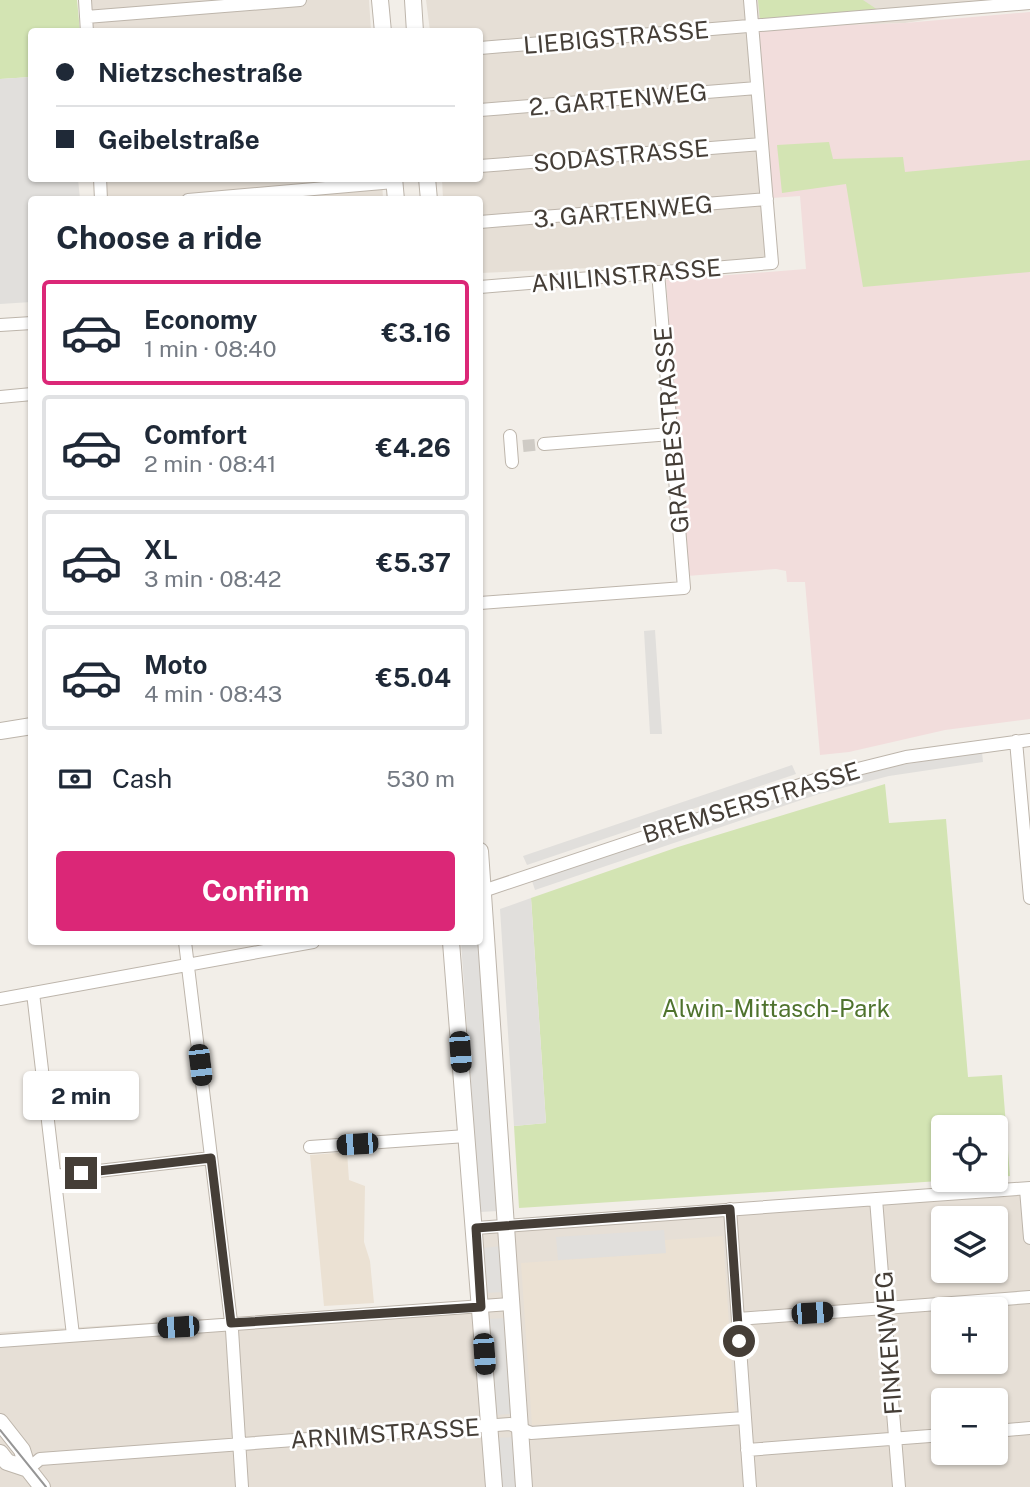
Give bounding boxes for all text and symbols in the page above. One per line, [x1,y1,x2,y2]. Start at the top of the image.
street label: LIEBIGSTRASSE [522,15,710,59]
text: Nietzschestraße [98,57,303,88]
street label: 2. GARTENWEG [528,77,708,121]
text: Geibelstraße [98,124,260,155]
street label: SODASTRASSE [532,133,710,177]
street label: 3. GARTENWEG [532,189,714,233]
text: Choose a ride [56,219,262,256]
street label: ANILINSTRASSE [530,253,722,297]
icon: car [60,301,123,364]
text: Economy [144,304,257,335]
text: €3.16 [381,317,451,348]
street label: GRAEBESTRASSE [648,326,694,534]
text: 1 min · 08:40 [144,335,277,362]
icon: car [60,416,123,479]
text: Comfort [144,419,247,450]
text: €4.26 [376,432,451,463]
text: 2 min · 08:41 [144,450,276,477]
icon: car [60,531,123,594]
text: XL [144,534,178,565]
text: €5.37 [376,547,451,578]
text: 3 min · 08:42 [144,565,281,592]
icon: car [60,646,123,709]
text: Moto [144,649,207,680]
text: €5.04 [376,662,451,693]
text: 4 min · 08:43 [144,680,282,707]
street label: BREMSERSTRASSE [639,756,863,848]
icon: cash [56,760,94,798]
text: Cash [112,763,172,794]
text: 530 m [386,765,455,792]
button: Confirm [56,851,455,931]
park label: Alwin-Mittasch-Park [662,994,890,1022]
car [449,1030,472,1074]
car [188,1043,213,1087]
callout: 2 min [23,1072,139,1120]
text: 2 min [51,1082,111,1109]
map controls [931,1115,1008,1465]
button: locate [931,1115,1008,1192]
car [336,1132,379,1156]
route end [65,1157,97,1189]
button: layers [931,1206,1008,1283]
street label: FINKENWEG [869,1270,907,1416]
button: + [931,1297,1008,1374]
car [791,1301,834,1325]
car [157,1315,200,1339]
route start [723,1325,755,1357]
car [473,1332,496,1376]
button: − [931,1388,1008,1465]
street label: ARNIMSTRASSE [290,1412,480,1454]

